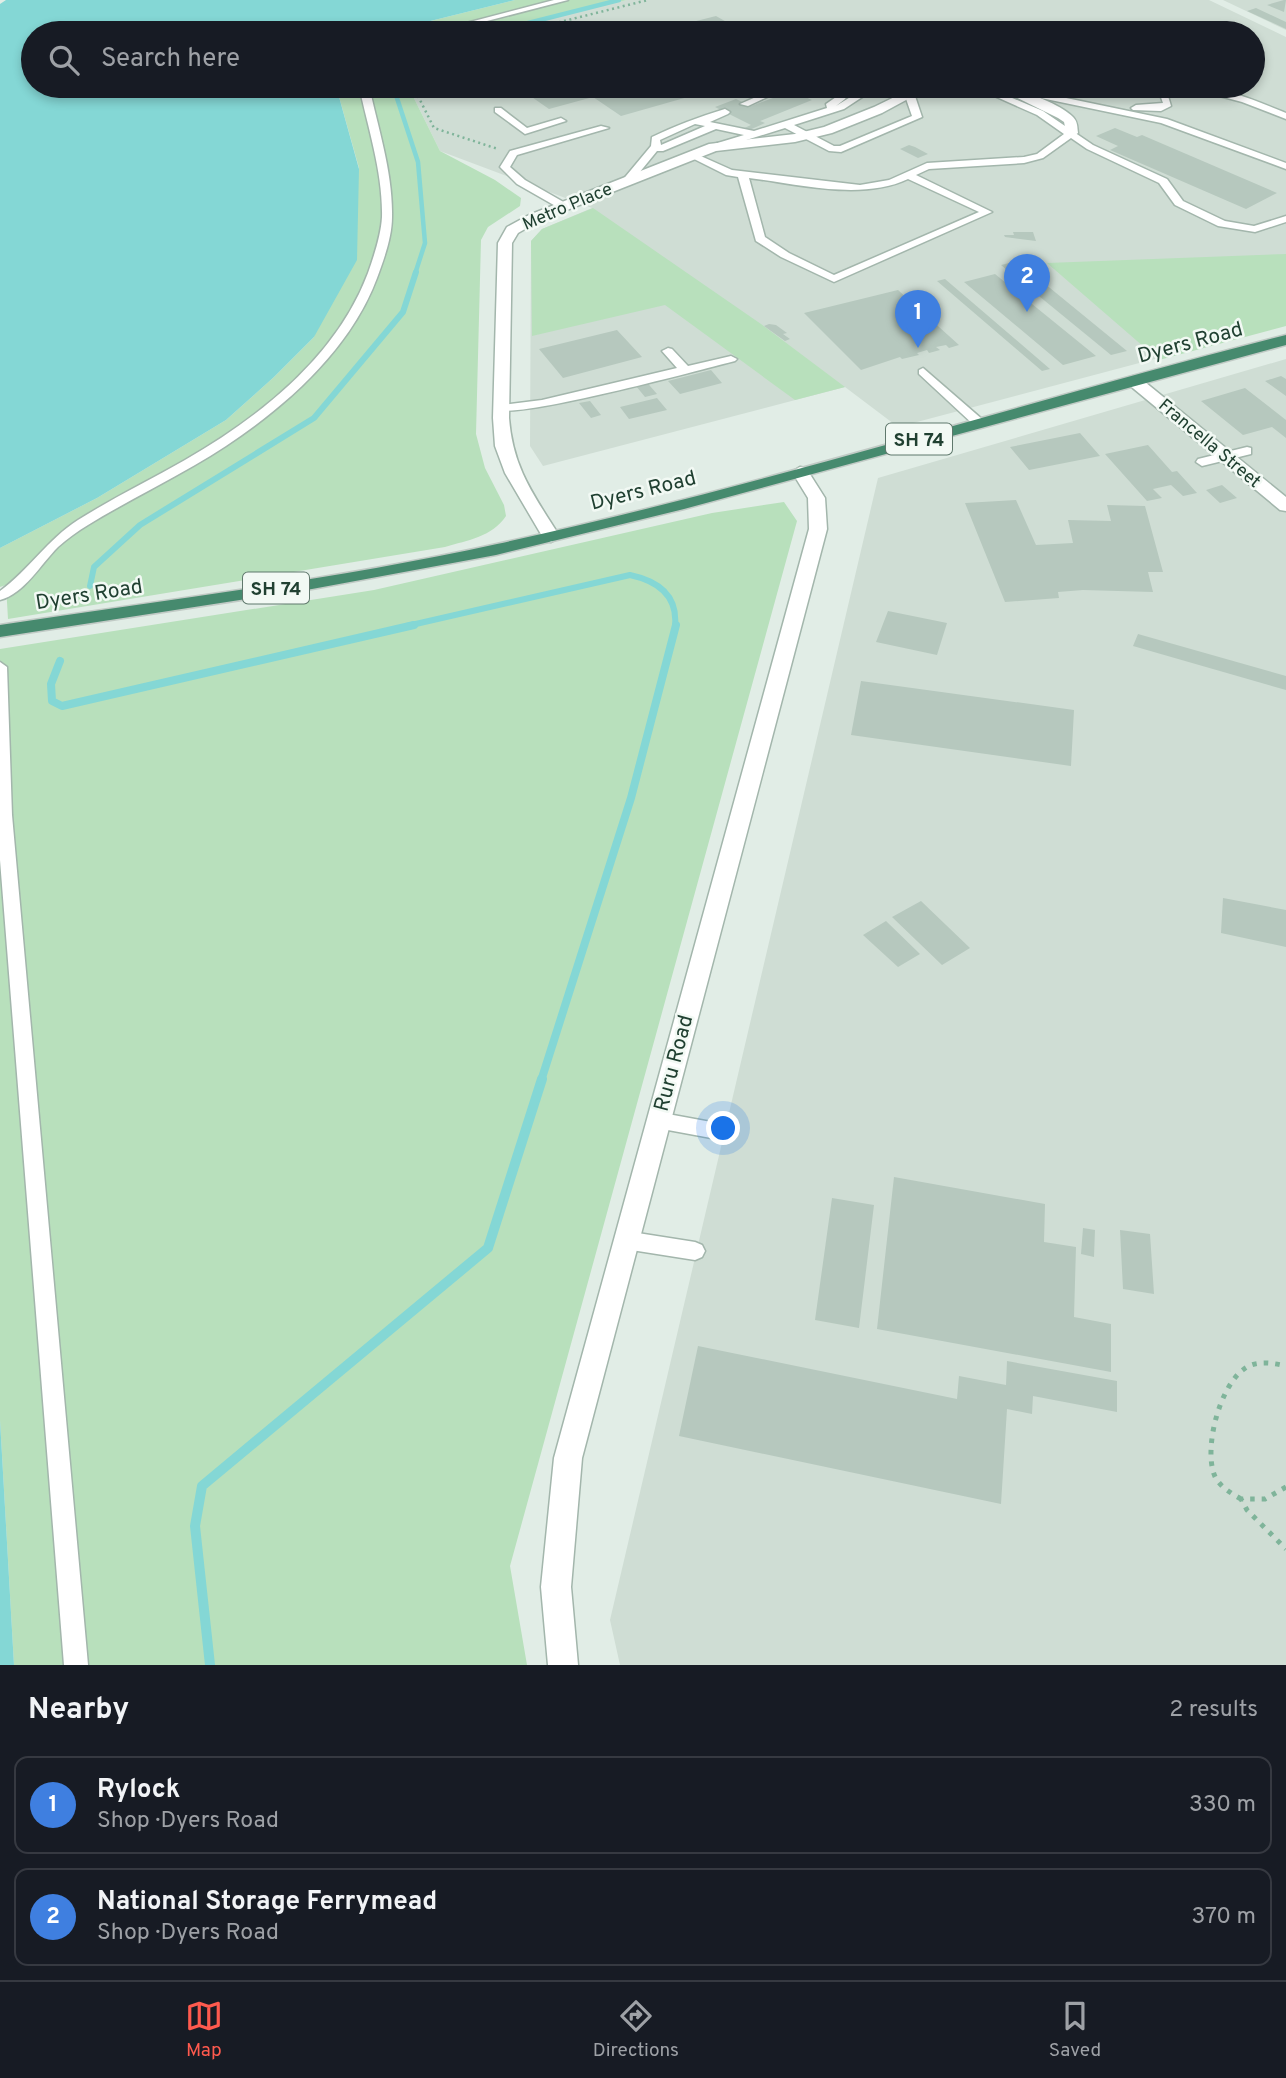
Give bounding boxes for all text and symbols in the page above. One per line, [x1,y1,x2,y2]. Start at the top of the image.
search box [21,21,1265,98]
icon: search [45,41,83,79]
text: Search here [101,43,240,76]
street label: Metro Place [519,178,616,237]
pin: 2 [1004,254,1050,312]
pin: 1 [895,290,941,348]
street label: Dyers Road [1135,316,1246,370]
street label: Francella Street [1153,395,1265,494]
road number: SH 74 [886,424,952,454]
street label: Dyers Road [588,465,699,518]
road number: SH 74 [243,572,309,604]
street label: Dyers Road [34,574,145,617]
street label: Ruru Road [649,1012,700,1115]
your location [706,1111,740,1145]
text: Nearby [28,1692,129,1729]
text: 2 results [1169,1696,1258,1725]
text: Rylock [97,1774,180,1807]
text: 1 [48,1791,58,1820]
text: 330 m [1189,1791,1256,1820]
text: Shop · Dyers Road [97,1807,279,1836]
text: National Storage Ferrymead [97,1886,437,1919]
text: 2 [46,1903,60,1932]
text: 370 m [1191,1903,1256,1932]
text: Shop · Dyers Road [97,1919,279,1948]
tab: Map [185,1997,223,2063]
tab: Directions [593,1997,679,2063]
tab: Saved [1049,1997,1101,2063]

